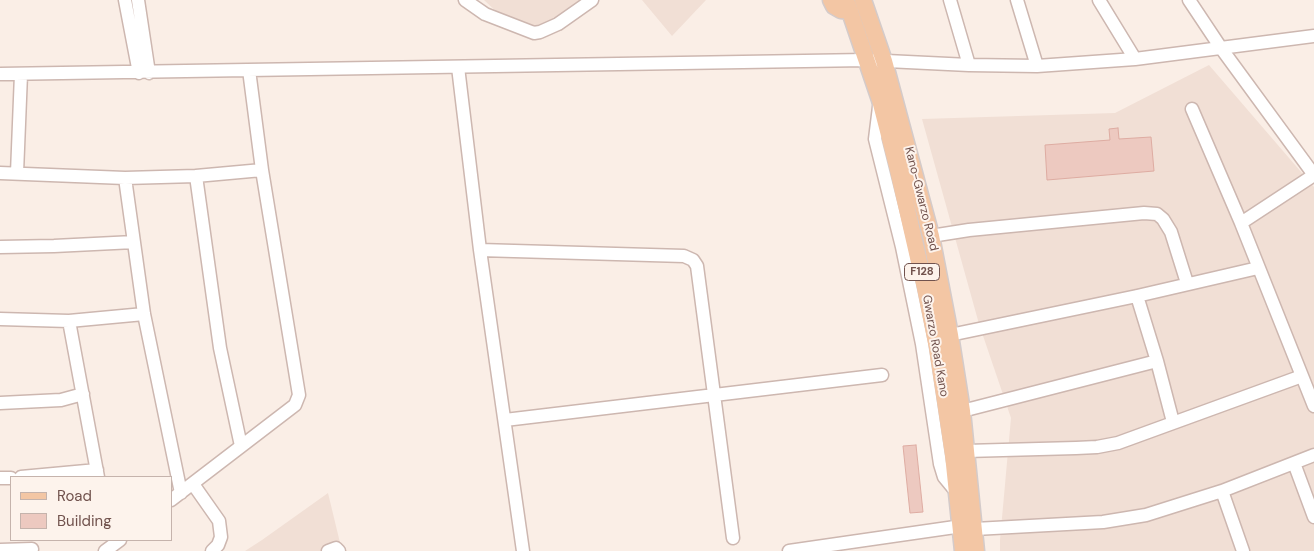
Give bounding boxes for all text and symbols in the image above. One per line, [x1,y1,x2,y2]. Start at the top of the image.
street label: Kano-Gwarzo Road [901,146,941,252]
road number: F128 [904,264,940,280]
street label: Gwarzo Road Kano [919,294,951,398]
legend [10,476,172,541]
text: Road [57,486,92,506]
text: Building [57,511,112,531]

